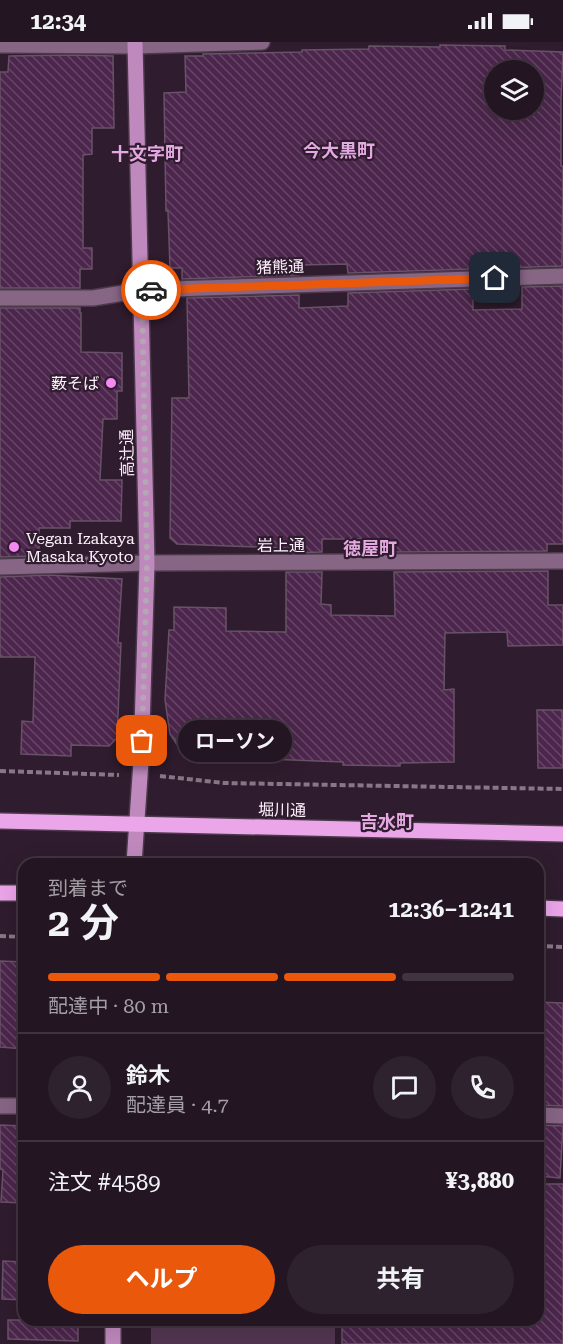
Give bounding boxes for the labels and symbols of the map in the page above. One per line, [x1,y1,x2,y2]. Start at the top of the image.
district label: 今大黒町 [303,140,375,161]
district label: 十文字町 [111,143,183,164]
pin [469,252,520,303]
street label: 猪熊通 [256,257,304,277]
courier [121,260,181,320]
place label: 薮そば [51,374,99,393]
marker: 薮そば [104,376,118,390]
street label: 高辻通 [117,429,137,477]
place label: Vegan Izakaya Masaka Kyoto [26,529,135,566]
street label: 岩上通 [257,536,305,555]
district label: 徳屋町 [343,538,397,559]
marker: Vegan Izakaya Masaka Kyoto [7,540,21,554]
pin [116,715,167,766]
callout: ローソン [178,720,292,762]
street label: 堀川通 [258,800,306,820]
district label: 吉水町 [360,811,414,832]

